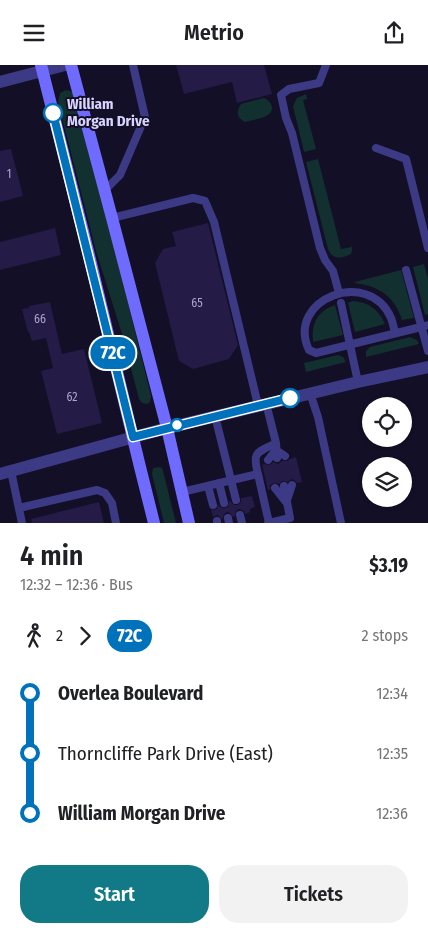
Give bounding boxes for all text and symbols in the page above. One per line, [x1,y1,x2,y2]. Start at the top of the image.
icon: menu [20,19,48,47]
text: Metrio [184,19,244,46]
icon: share [380,19,408,47]
place label: William Morgan Drive [67,95,150,130]
marker: William Morgan Drive [43,103,63,123]
house number: 1 [7,167,11,181]
house number: 65 [191,296,203,310]
house number: 66 [34,312,46,326]
line badge: 72C [84,337,142,369]
text: 72C [100,342,126,364]
unlabelled marker [280,388,300,408]
house number: 62 [66,390,78,404]
map controls [362,397,412,507]
button: locate [362,397,412,447]
unlabelled marker [170,418,184,432]
button: layers [362,457,412,507]
text: 4 min [20,539,84,572]
text: $3.19 [369,554,408,577]
text: 12:32 – 12:36 · Bus [20,575,133,594]
icon: walk [20,622,48,650]
icon: forward [71,622,99,650]
text: 72C [117,625,142,647]
text: 2 [56,626,63,645]
text: 2 stops [362,626,408,645]
text: Overlea Boulevard [58,682,203,705]
text: 12:34 [376,684,408,703]
text: Thorncliffe Park Drive (East) [58,742,273,765]
text: 12:35 [377,744,408,763]
text: William Morgan Drive [58,802,225,825]
text: 12:36 [376,804,408,823]
button: Start [20,865,209,923]
button: Tickets [219,865,408,923]

